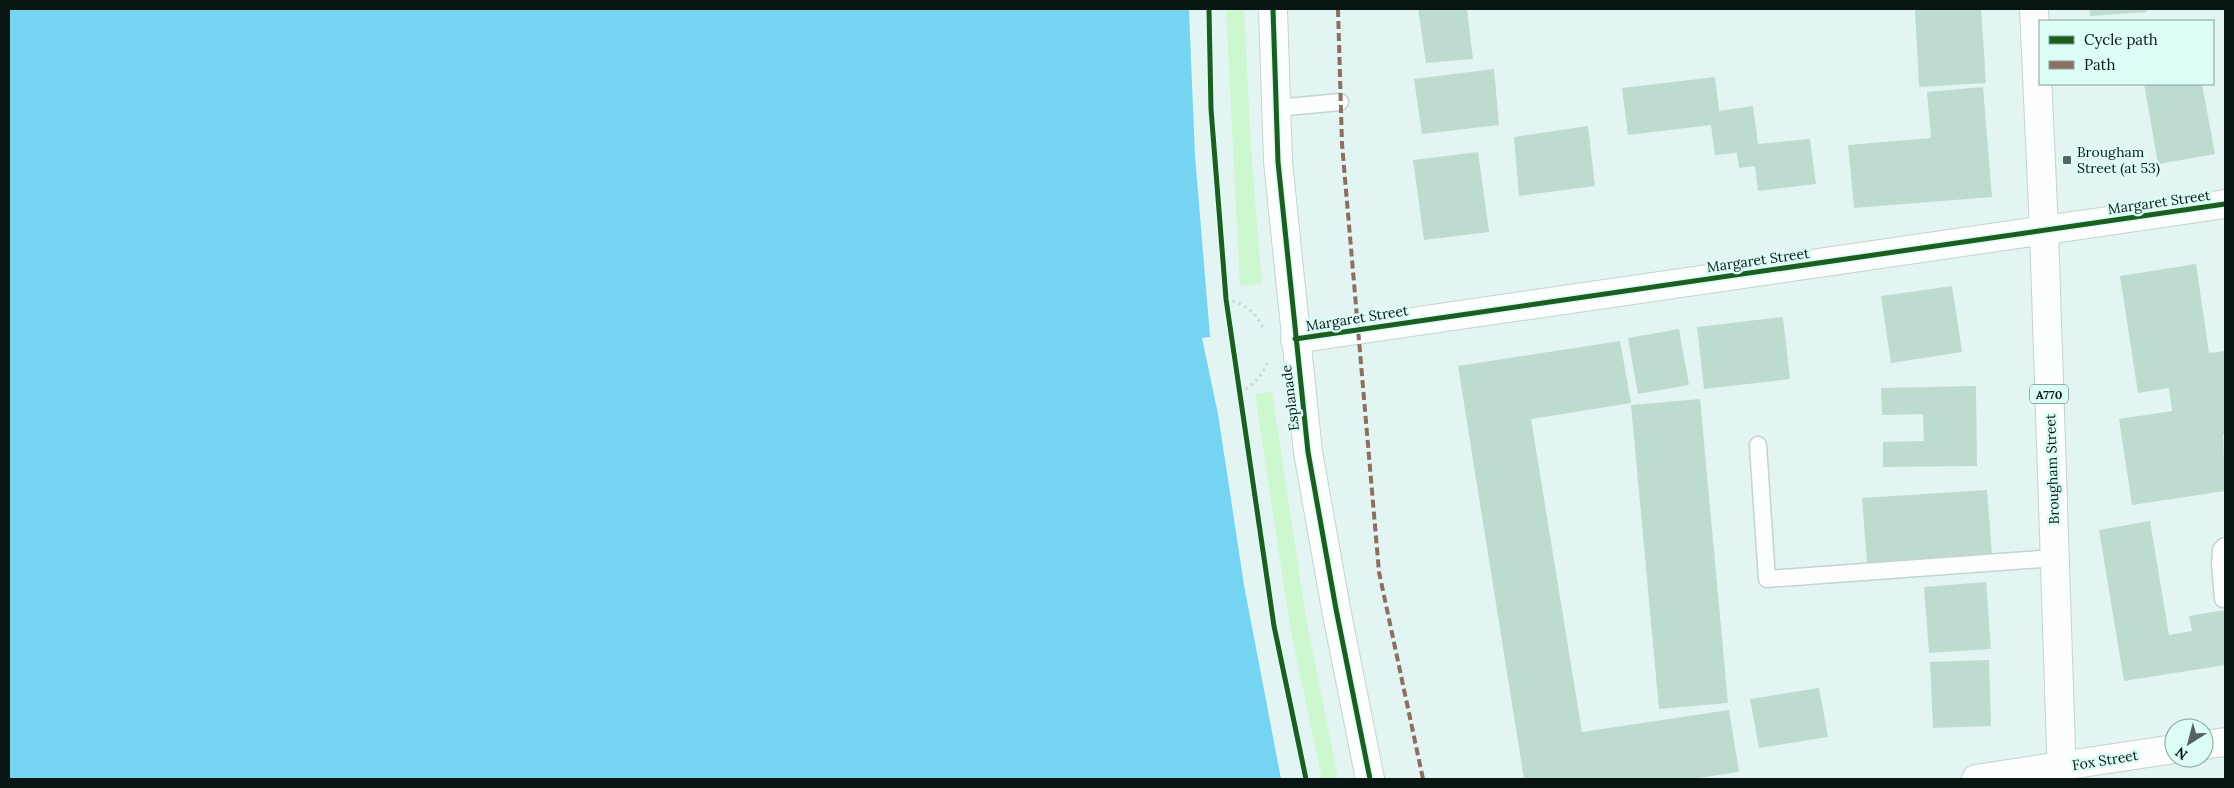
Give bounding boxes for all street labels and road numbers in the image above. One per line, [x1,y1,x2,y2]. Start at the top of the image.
street label: Margaret Street [2107,186,2212,218]
street label: Margaret Street [1706,244,1811,276]
street label: Margaret Street [1305,301,1410,335]
street label: Esplanade [1277,364,1303,432]
road number: A770 [2030,384,2068,404]
street label: Brougham Street [2041,413,2063,525]
street label: Fox Street [2071,746,2140,774]

